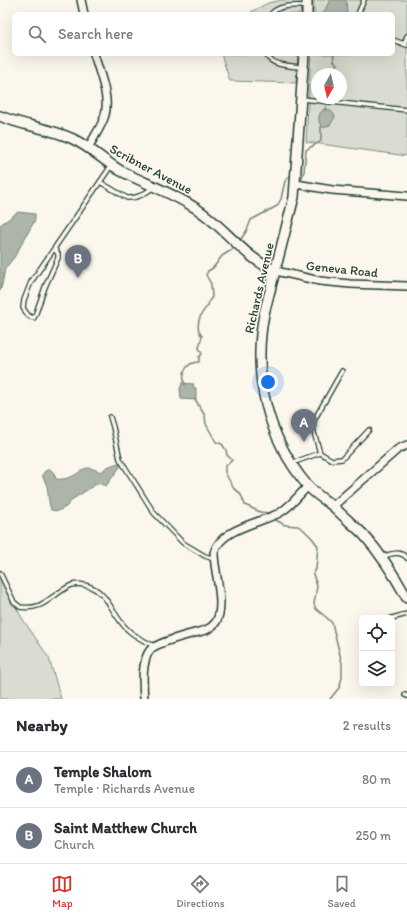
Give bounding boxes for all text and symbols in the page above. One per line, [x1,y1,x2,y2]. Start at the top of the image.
search box [12,12,395,56]
icon: search [26,23,48,45]
text: Search here [58,25,133,43]
north arrow [311,68,347,104]
street label: Scribner Avenue [107,141,195,197]
street label: Richards Avenue [241,241,277,335]
pin: B [65,245,91,278]
street label: Geneva Road [305,258,379,280]
your location [258,372,278,392]
pin: A [291,409,317,442]
map controls [359,615,395,687]
button: locate [359,615,395,651]
button: layers [359,651,395,687]
text: Nearby [16,715,68,735]
text: 2 results [343,718,391,733]
text: Temple Shalom [54,763,152,781]
text: A [25,772,33,787]
text: 80 m [362,772,391,787]
text: Temple · Richards Avenue [54,781,195,796]
text: Saint Matthew Church [54,819,197,837]
text: B [25,828,33,843]
text: 250 m [355,828,391,843]
text: Church [54,837,95,852]
tab: Map [51,873,73,910]
tab: Directions [176,873,225,910]
tab: Saved [327,873,356,910]

